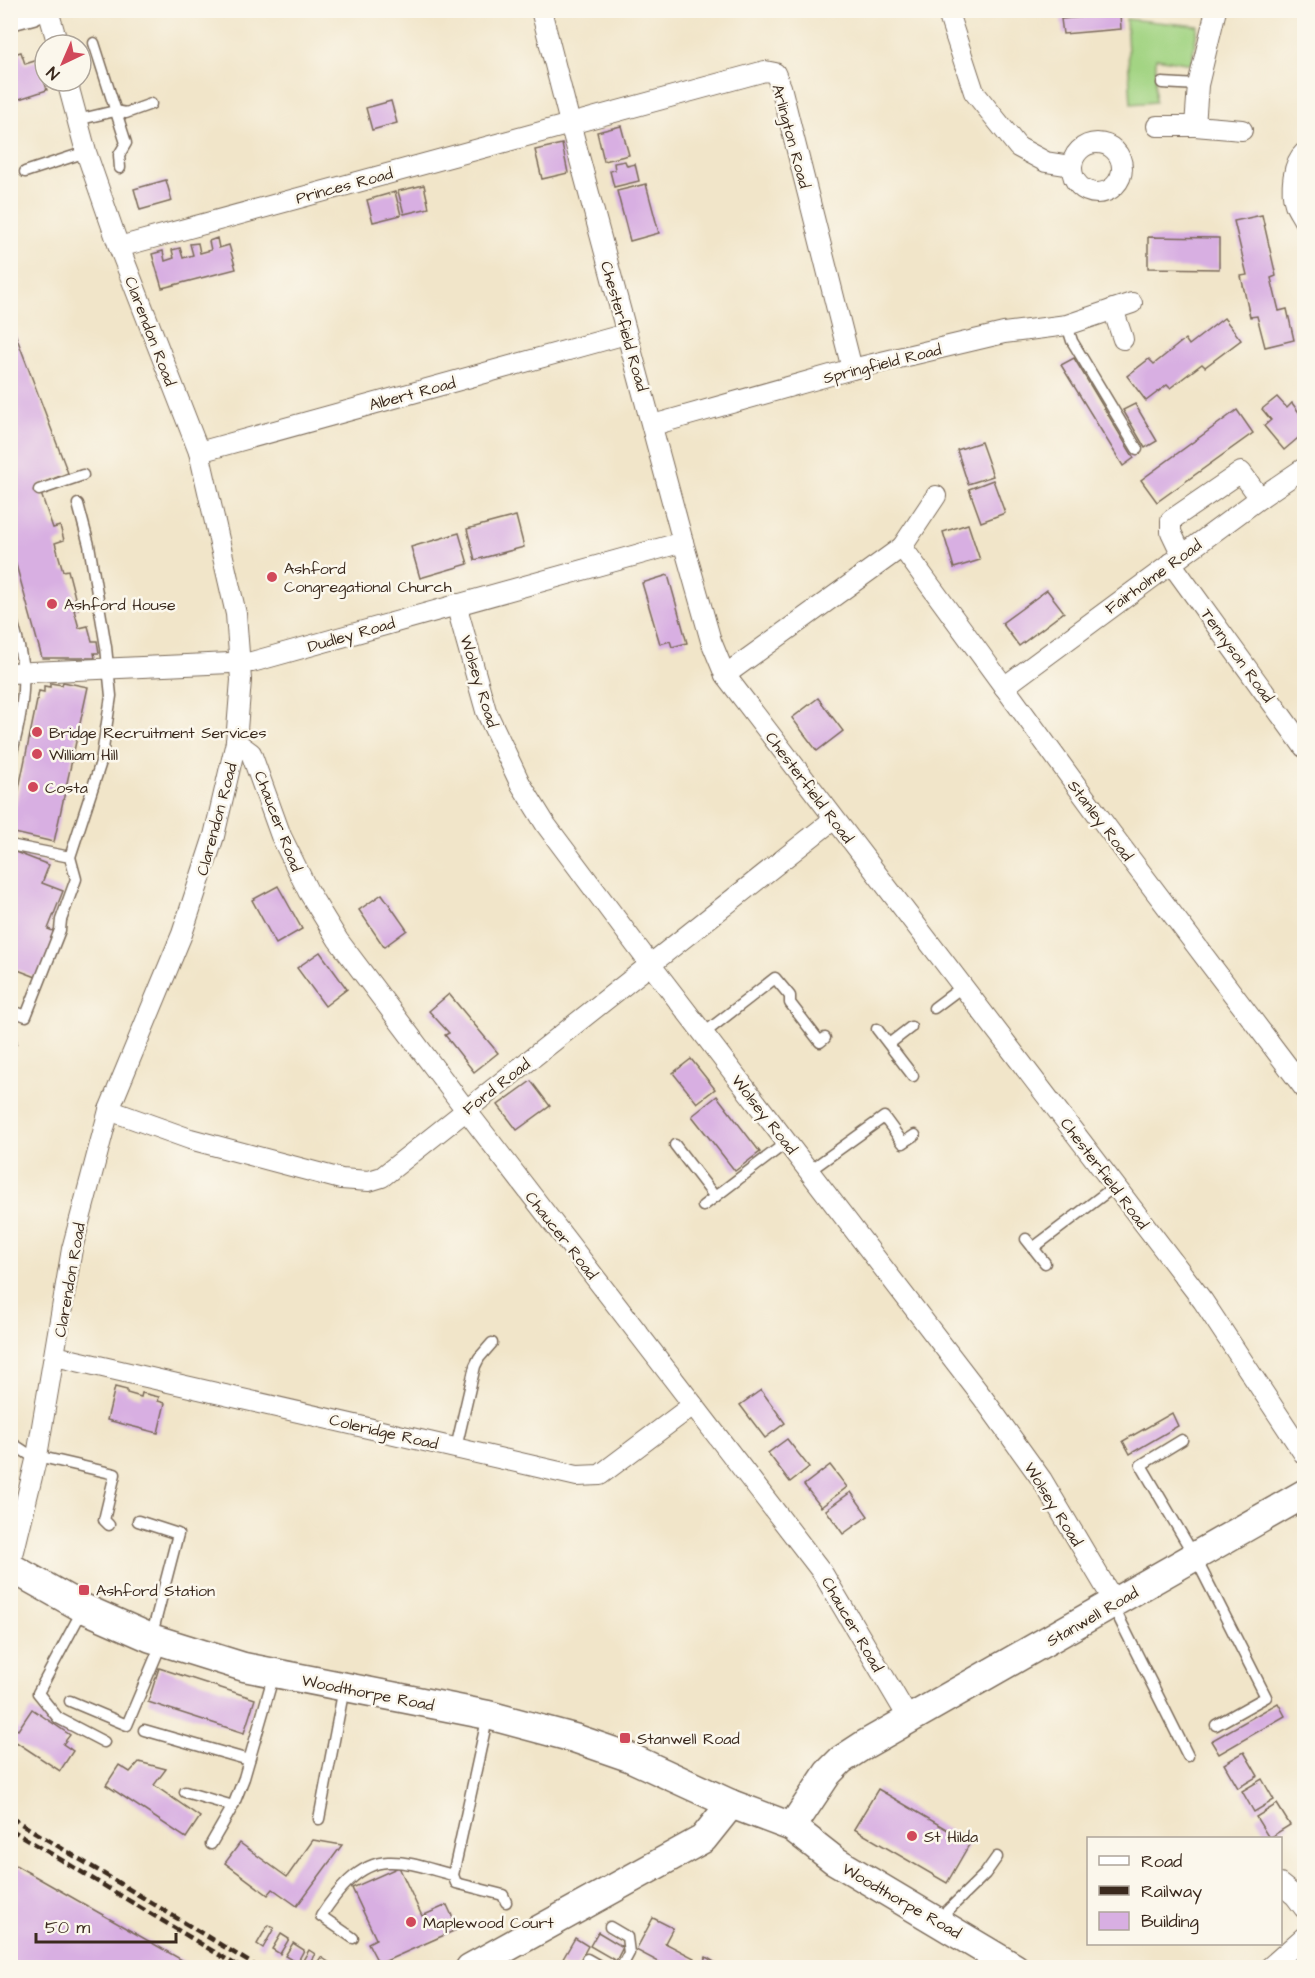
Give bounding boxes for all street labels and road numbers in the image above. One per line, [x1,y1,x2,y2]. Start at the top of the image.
street label: Arlington Road [766,82,815,191]
street label: Princes Road [293,162,395,209]
street label: Chesterfield Road [595,259,653,394]
street label: Clarendon Road [119,273,181,389]
street label: Springfield Road [821,339,944,390]
street label: Albert Road [366,372,458,416]
street label: Fairholme Road [1101,534,1206,619]
street label: Tennyson Road [1195,604,1279,708]
street label: Dudley Road [305,612,398,659]
street label: Wolsey Road [454,633,503,730]
street label: Chesterfield Road [760,727,858,848]
street label: Clarendon Road [191,760,243,878]
street label: Chaucer Road [249,768,307,875]
street label: Stanley Road [1062,776,1138,866]
street label: Ford Road [458,1053,535,1120]
street label: Wolsey Road [725,1070,802,1160]
street label: Chesterfield Road [1055,1113,1153,1234]
street label: Chaucer Road [520,1187,603,1284]
street label: Clarendon Road [49,1221,91,1339]
street label: Coleridge Road [327,1409,440,1456]
street label: Wolsey Road [1018,1458,1088,1551]
street label: Chaucer Road [816,1573,888,1676]
street label: Stanwell Road [1043,1582,1142,1652]
street label: Woodthorpe Road [300,1669,436,1717]
street label: Woodthorpe Road [838,1858,965,1944]

